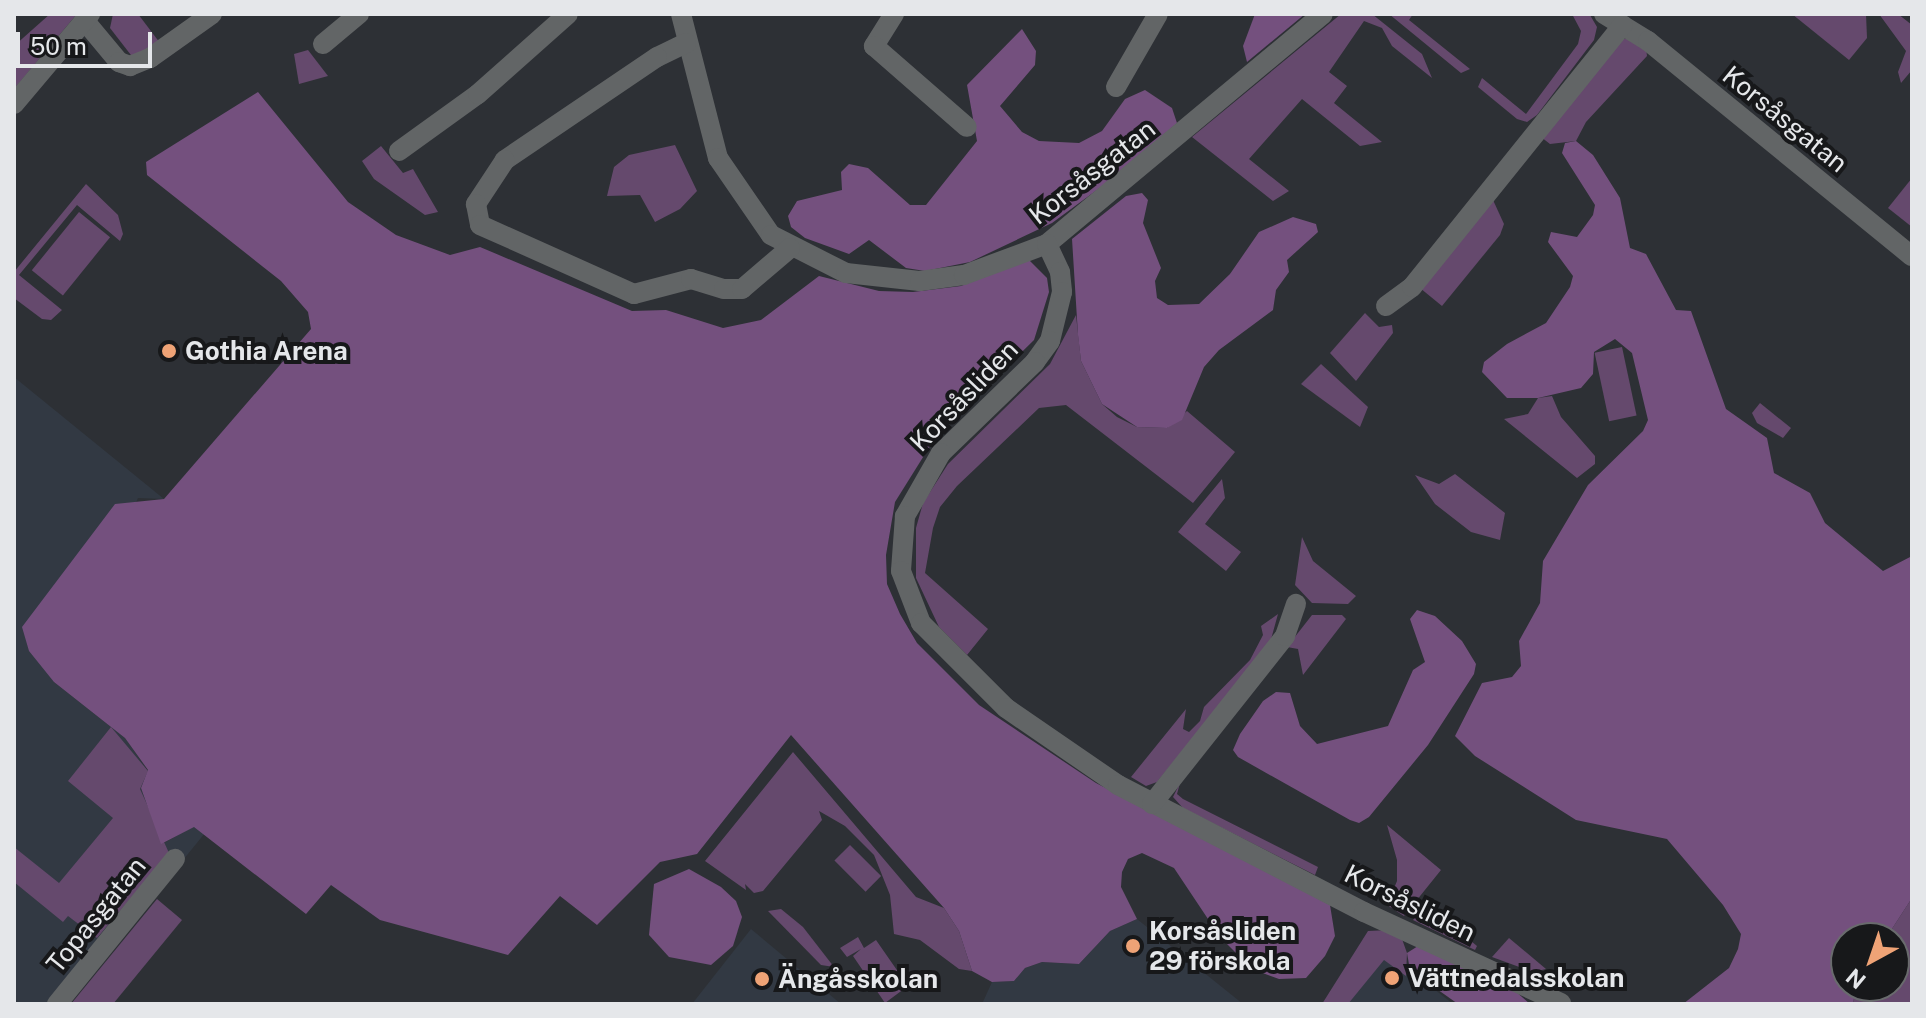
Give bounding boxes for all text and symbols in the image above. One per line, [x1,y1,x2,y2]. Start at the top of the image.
scale bar [20,16,156,66]
text: 50 m [30,32,87,60]
street label: Korsåsgatan [1716,59,1854,179]
street label: Korsåsgatan [1023,113,1161,231]
street label: Korsåsliden [904,334,1024,458]
place label: Gothia Arena [185,335,348,367]
marker: Gothia Arena [160,342,178,360]
street label: Topasgatan [40,851,152,979]
street label: Korsåsliden [1339,858,1481,948]
place label: Korsåsliden 29 förskola [1149,915,1296,976]
north arrow [1830,922,1910,1002]
marker: Korsåsliden 29 förskola [1124,937,1142,955]
place label: Vättnedalsskolan [1408,962,1624,994]
place label: Ängåsskolan [778,963,938,995]
text: N [1841,963,1871,994]
marker: Vättnedalsskolan [1383,969,1401,987]
marker: Ängåsskolan [753,970,771,988]

